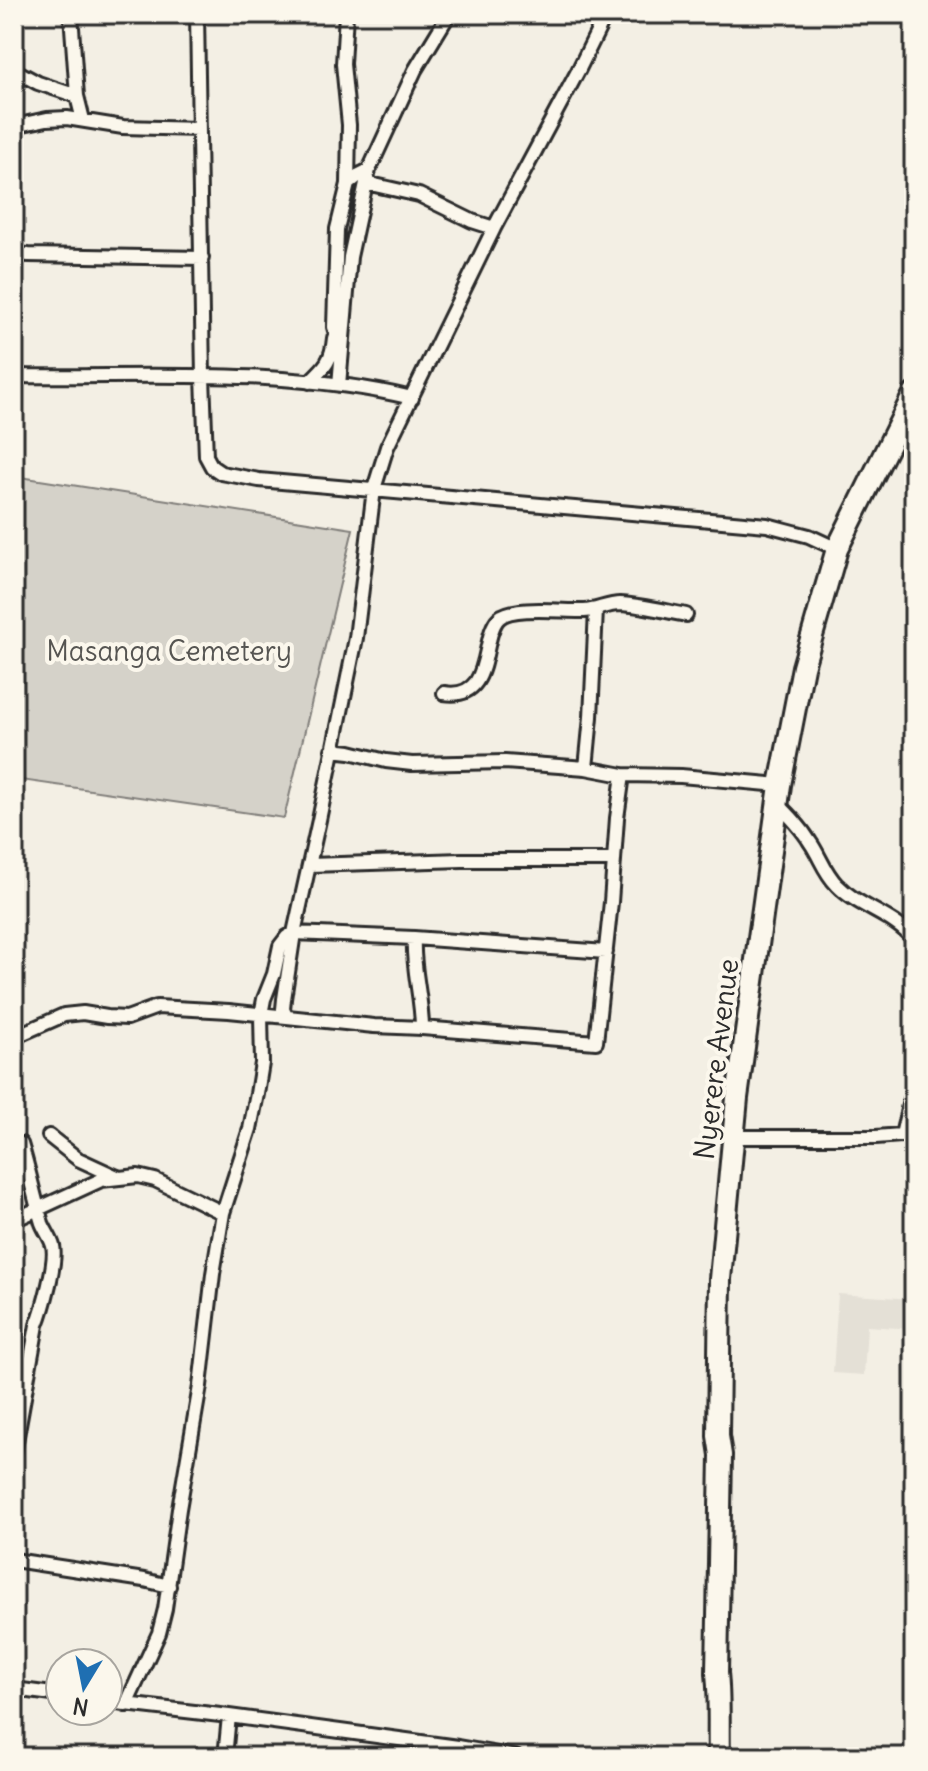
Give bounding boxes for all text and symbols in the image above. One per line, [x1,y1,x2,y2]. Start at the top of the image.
park label: Masanga Cemetery [46,633,292,669]
street label: Nyerere Avenue [686,957,746,1161]
north arrow [44,1647,124,1727]
text: N [71,1692,90,1722]

